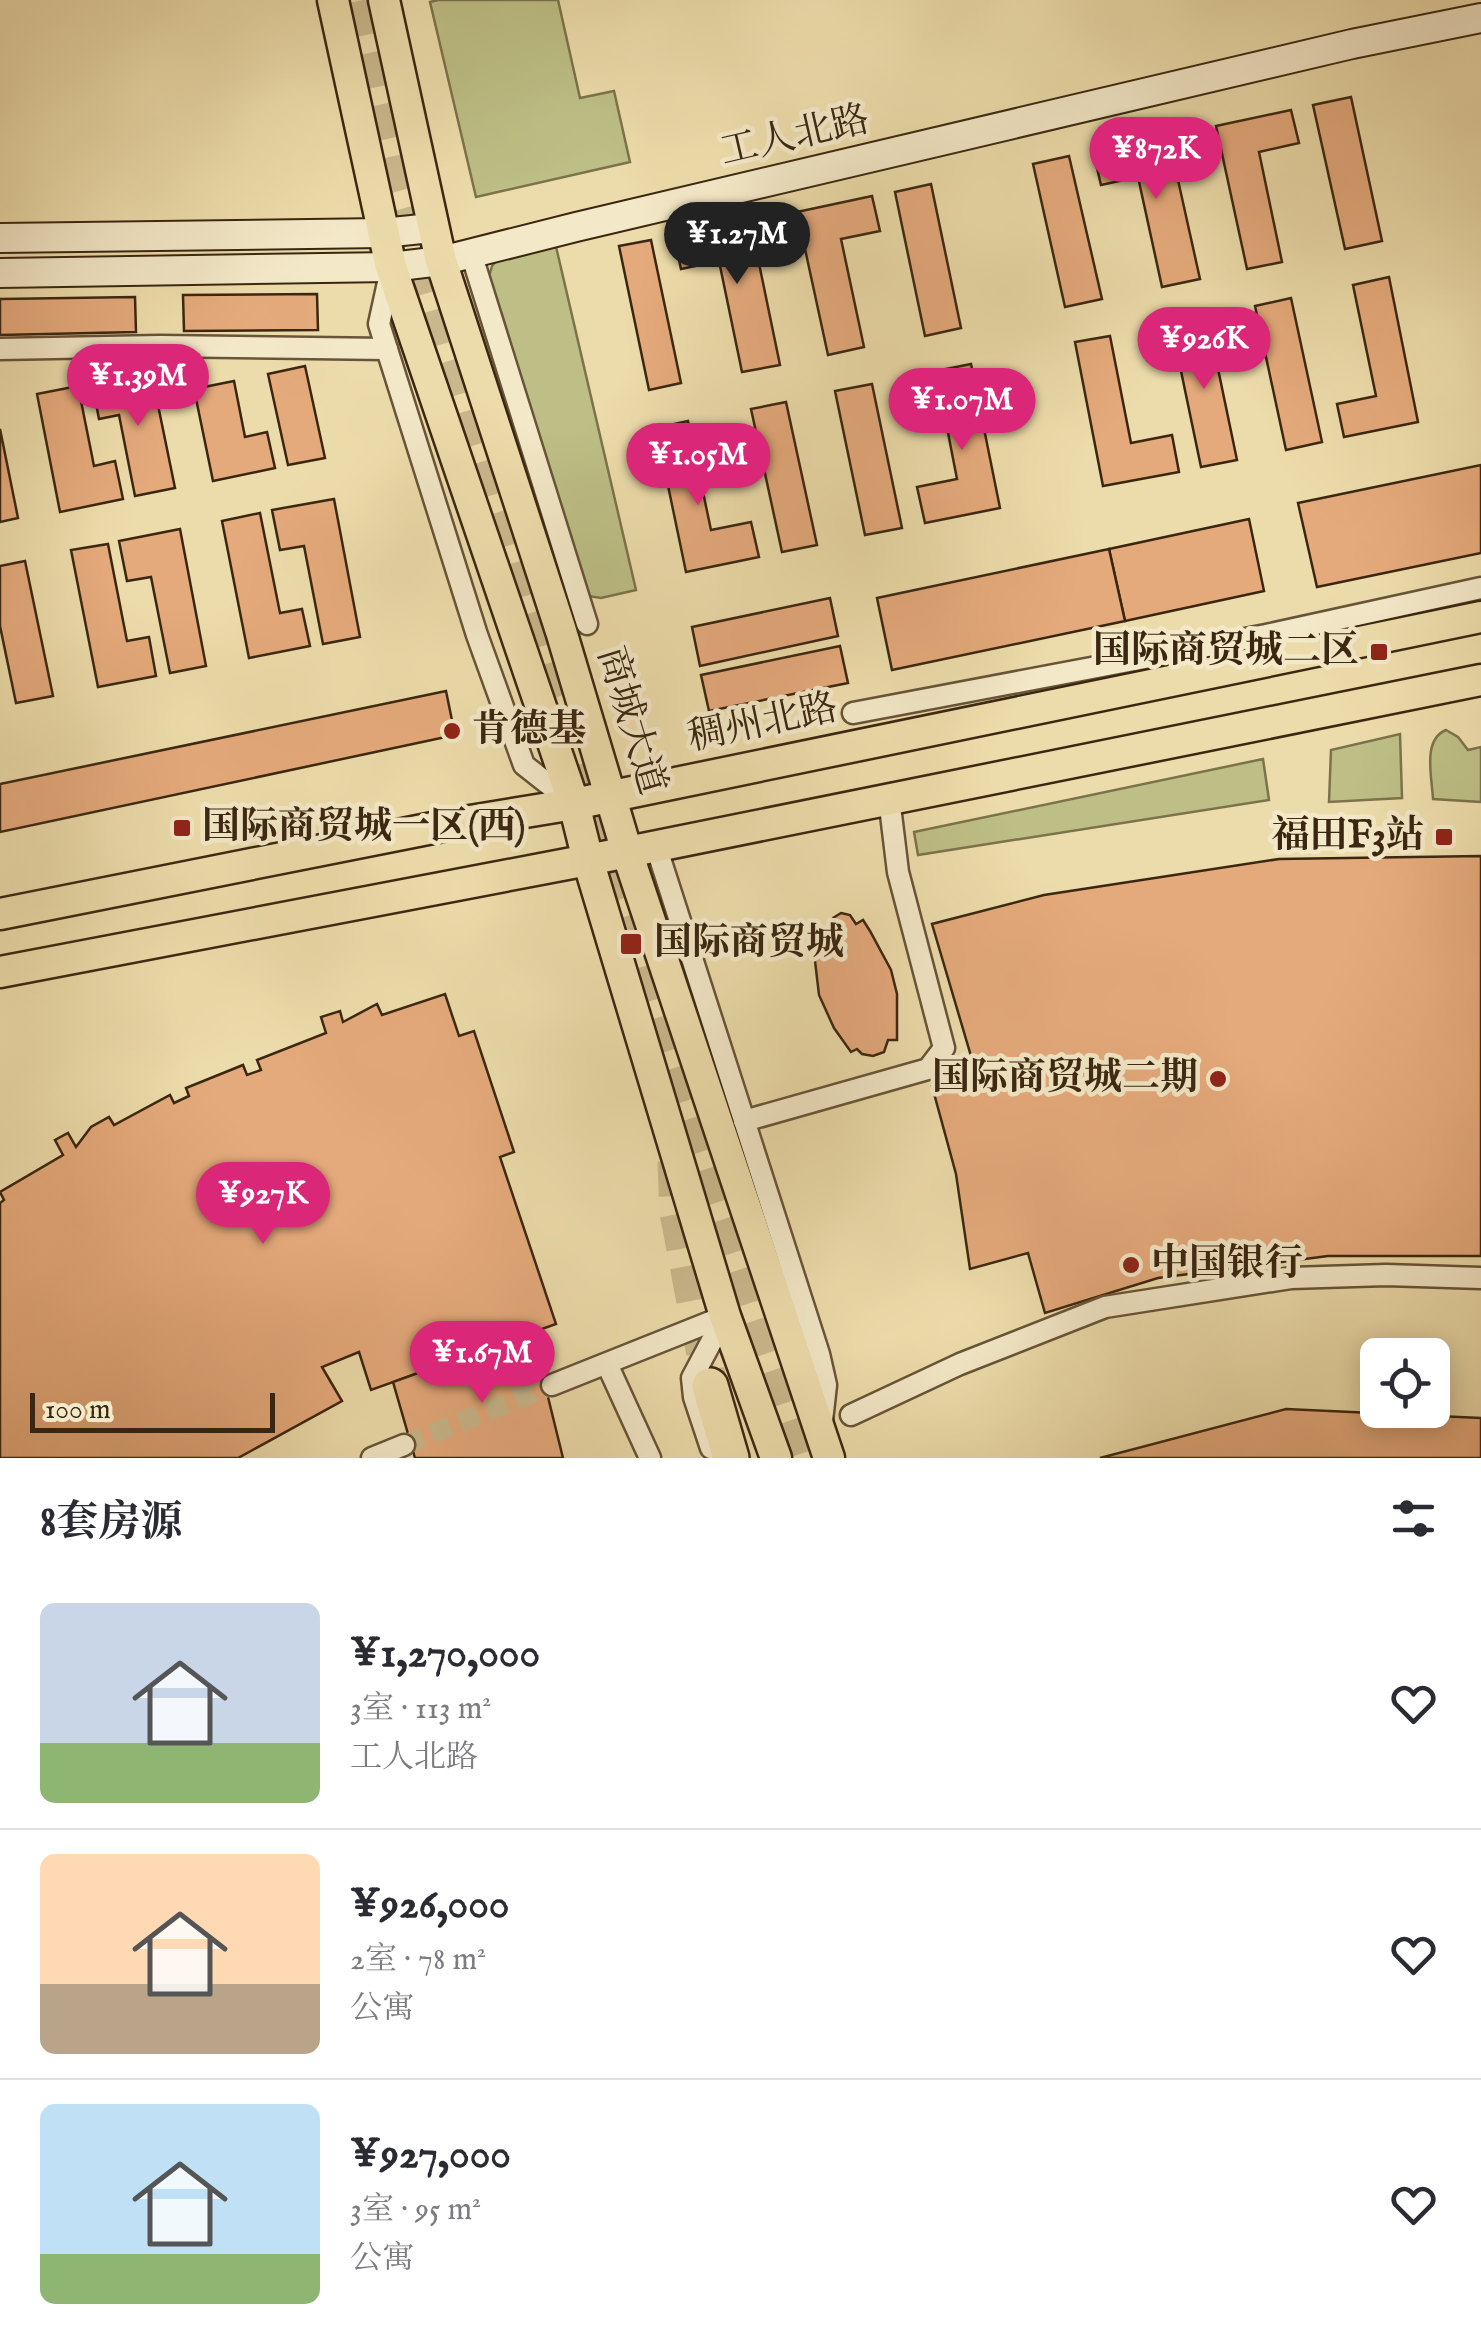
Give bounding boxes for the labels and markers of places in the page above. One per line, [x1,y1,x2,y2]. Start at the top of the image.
pin: ¥872K [1086,117,1226,202]
pin: ¥1.27M [656,202,818,287]
pin: ¥926K [1134,307,1274,392]
pin: ¥1.39M [57,344,219,429]
pin: ¥1.07M [881,368,1043,453]
pin: ¥1.05M [617,423,779,508]
place label: 国际商贸城二区 [1093,628,1359,676]
marker: 国际商贸城二区 [1368,641,1390,663]
place label: 肯德基 [472,707,586,755]
marker: 肯德基 [441,720,463,742]
place label: 国际商贸城一区(西) [202,804,525,852]
place label: 福田F3站 [1272,813,1424,861]
marker: 国际商贸城一区(西) [171,817,193,839]
marker: 福田F3站 [1433,826,1455,848]
place label: 国际商贸城 [654,920,844,968]
marker: 国际商贸城 [618,931,644,957]
place label: 国际商贸城二期 [932,1055,1198,1103]
marker: 国际商贸城二期 [1207,1068,1229,1090]
pin: ¥927K [193,1162,333,1247]
place label: 中国银行 [1151,1241,1303,1289]
marker: 中国银行 [1120,1254,1142,1276]
pin: ¥1.67M [401,1321,563,1406]

